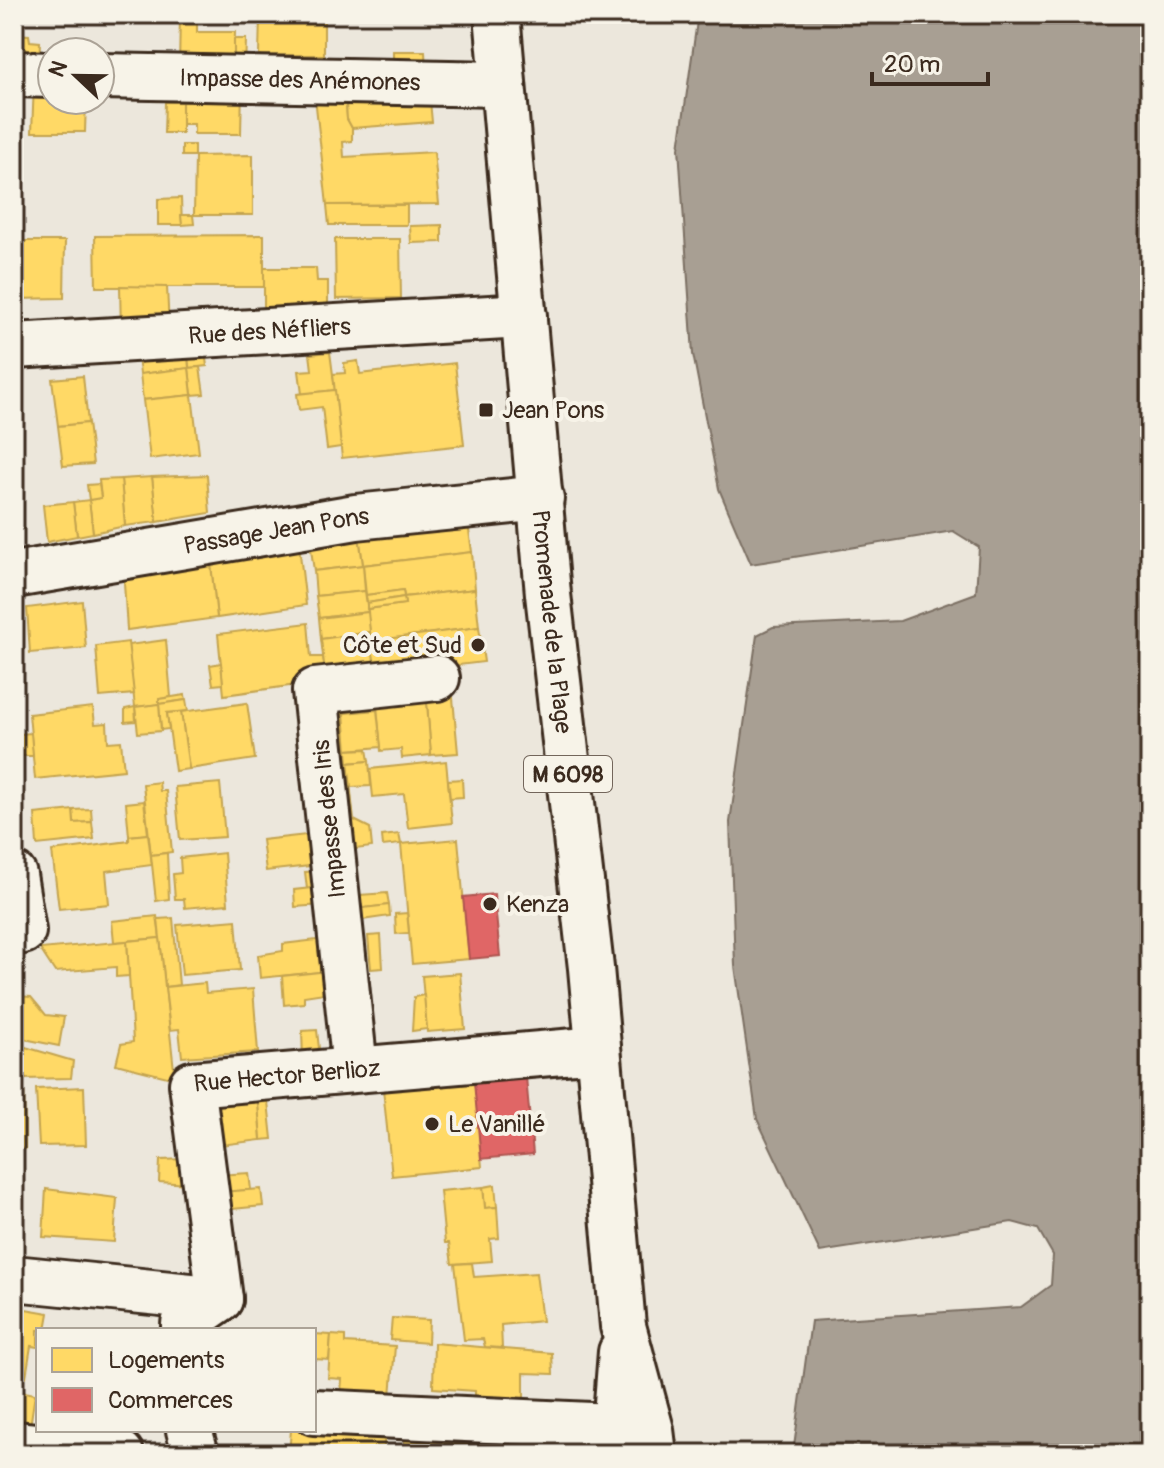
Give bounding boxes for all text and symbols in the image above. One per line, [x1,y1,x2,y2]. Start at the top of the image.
north arrow [36,36,116,116]
scale bar [872,36,988,86]
text: 20 m [884,50,940,79]
text: N [43,57,74,81]
street label: Impasse des Anémones [179,64,421,97]
street label: Rue des Néfliers [187,312,352,351]
place label: Jean Pons [502,396,605,425]
marker: Jean Pons [477,401,495,419]
street label: Passage Jean Pons [181,502,371,561]
street label: Promenade de la Plage [526,508,578,735]
place label: Côte et Sud [343,631,462,660]
marker: Côte et Sud [469,636,487,654]
street label: Impasse des Iris [307,738,352,900]
road number: M 6098 [524,756,612,792]
place label: Kenza [506,890,569,919]
marker: Kenza [481,895,499,913]
street label: Rue Hector Berlioz [193,1054,382,1099]
place label: Le Vanillé [448,1110,545,1139]
marker: Le Vanillé [423,1115,441,1133]
legend [36,1328,316,1432]
text: Logements [108,1346,225,1375]
text: Commerces [108,1386,233,1415]

